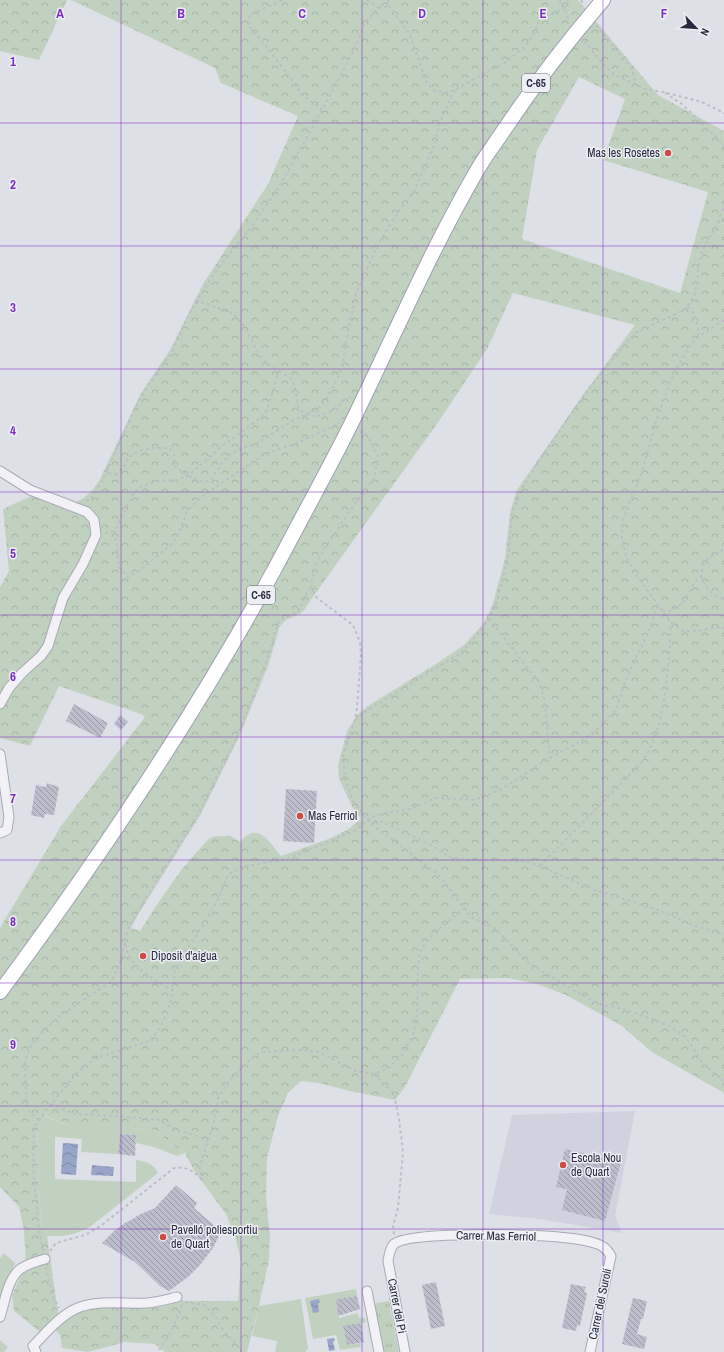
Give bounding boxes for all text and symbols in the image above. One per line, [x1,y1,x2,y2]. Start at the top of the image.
text: A [56,5,64,22]
text: B [177,5,185,22]
text: C [298,5,306,22]
text: D [418,5,426,22]
text: E [539,5,547,22]
text: F [661,5,668,22]
north arrow [676,8,716,48]
text: N [697,26,713,38]
text: 1 [10,53,16,70]
road number: C-65 [522,74,550,92]
place label: Mas les Rosetes [587,145,660,161]
marker: Mas les Rosetes [663,148,673,158]
text: 2 [10,176,16,193]
text: 3 [10,299,16,316]
text: 4 [10,422,16,439]
text: 5 [10,545,16,562]
road number: C-65 [247,586,275,604]
text: 6 [10,668,16,685]
text: 7 [10,790,16,807]
place label: Mas Ferriol [308,808,357,824]
marker: Mas Ferriol [295,811,305,821]
text: 8 [10,913,16,930]
place label: Diposit d'aigua [151,948,217,964]
marker: Diposit d'aigua [138,951,148,961]
text: 9 [10,1036,16,1053]
place label: Escola Nou de Quart [571,1150,621,1180]
marker: Escola Nou de Quart [558,1160,568,1170]
place label: Pavelló poliesportiu de Quart [171,1222,257,1252]
street label: Carrer Mas Ferriol [456,1227,536,1245]
marker: Pavelló poliesportiu de Quart [158,1232,168,1242]
street label: Carrer del Surolí [585,1267,615,1341]
street label: Carrer del Pi [384,1277,410,1335]

